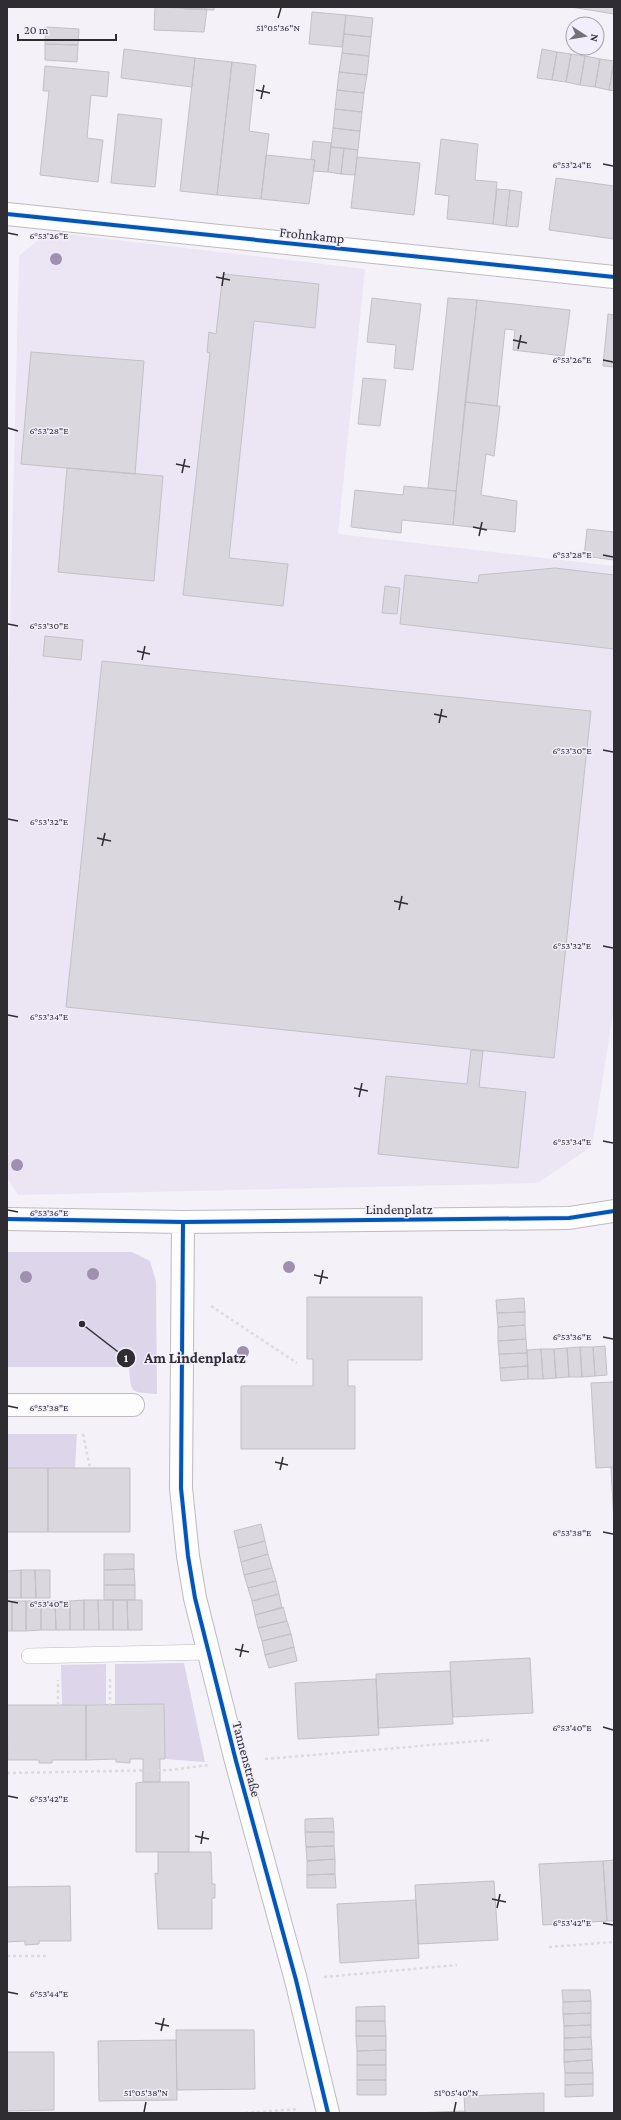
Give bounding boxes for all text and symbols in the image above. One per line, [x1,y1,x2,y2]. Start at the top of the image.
scale bar [18,16,116,42]
north arrow [565,16,605,56]
text: 51°05'36"N [256,22,300,33]
text: 20 m [24,23,49,37]
text: N [588,33,601,43]
text: 6°53'24"E [553,159,592,170]
street label: Frohnkamp [279,224,345,246]
text: 6°53'26"E [30,230,69,241]
text: 6°53'26"E [553,354,592,365]
text: 6°53'28"E [29,425,69,436]
text: 6°53'28"E [552,549,592,560]
text: 6°53'30"E [29,620,69,631]
text: 6°53'30"E [552,745,592,756]
text: 6°53'32"E [30,816,69,827]
text: 6°53'32"E [553,940,592,951]
text: 6°53'34"E [30,1011,69,1022]
text: 6°53'34"E [553,1136,592,1147]
street label: Lindenplatz [365,1201,433,1217]
text: 6°53'36"E [30,1207,69,1218]
text: 6°53'36"E [553,1331,592,1342]
callout: Am Lindenplatz [116,1344,253,1371]
text: Am Lindenplatz [143,1350,246,1366]
text: 1 [124,1351,129,1365]
text: 6°53'38"E [30,1402,69,1413]
text: 6°53'38"E [553,1527,592,1538]
text: 6°53'40"E [29,1598,69,1609]
street label: Tannenstraße [229,1719,265,1799]
text: 6°53'40"E [552,1722,592,1733]
text: 6°53'42"E [30,1793,69,1804]
text: 6°53'42"E [553,1917,592,1928]
text: 6°53'44"E [30,1988,69,1999]
text: 51°05'38"N [124,2087,169,2098]
text: 51°05'40"N [434,2087,479,2098]

